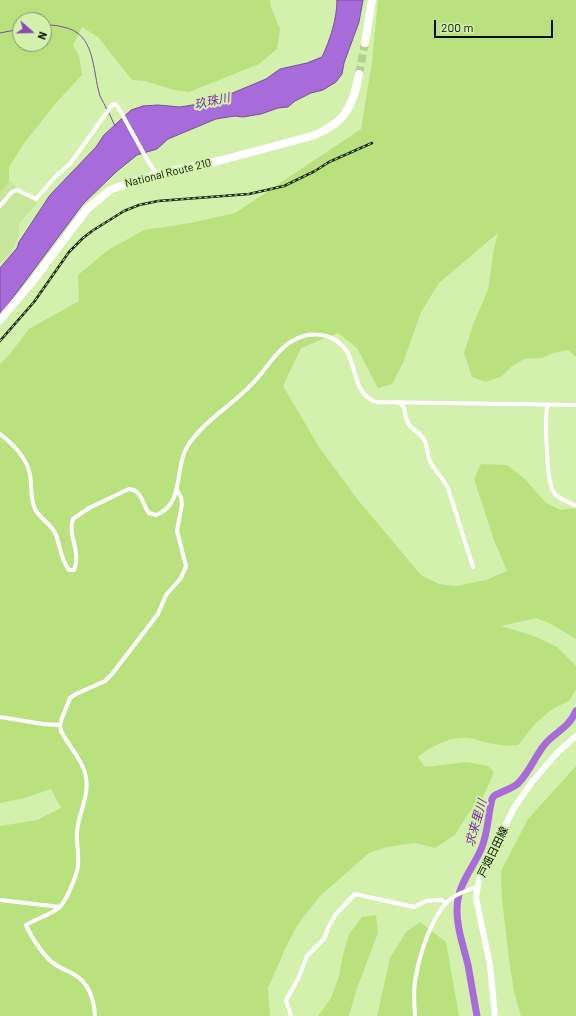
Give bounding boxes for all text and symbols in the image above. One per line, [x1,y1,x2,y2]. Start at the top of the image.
north arrow [12,12,52,52]
scale bar [436,12,555,38]
text: 200 m [441,20,473,34]
text: N [35,30,50,42]
water label: 玖珠川 [193,90,231,112]
street label: National Route 210 [124,156,212,190]
water label: 求来里川 [462,798,490,848]
street label: 戸畑日田線 [475,824,511,880]

